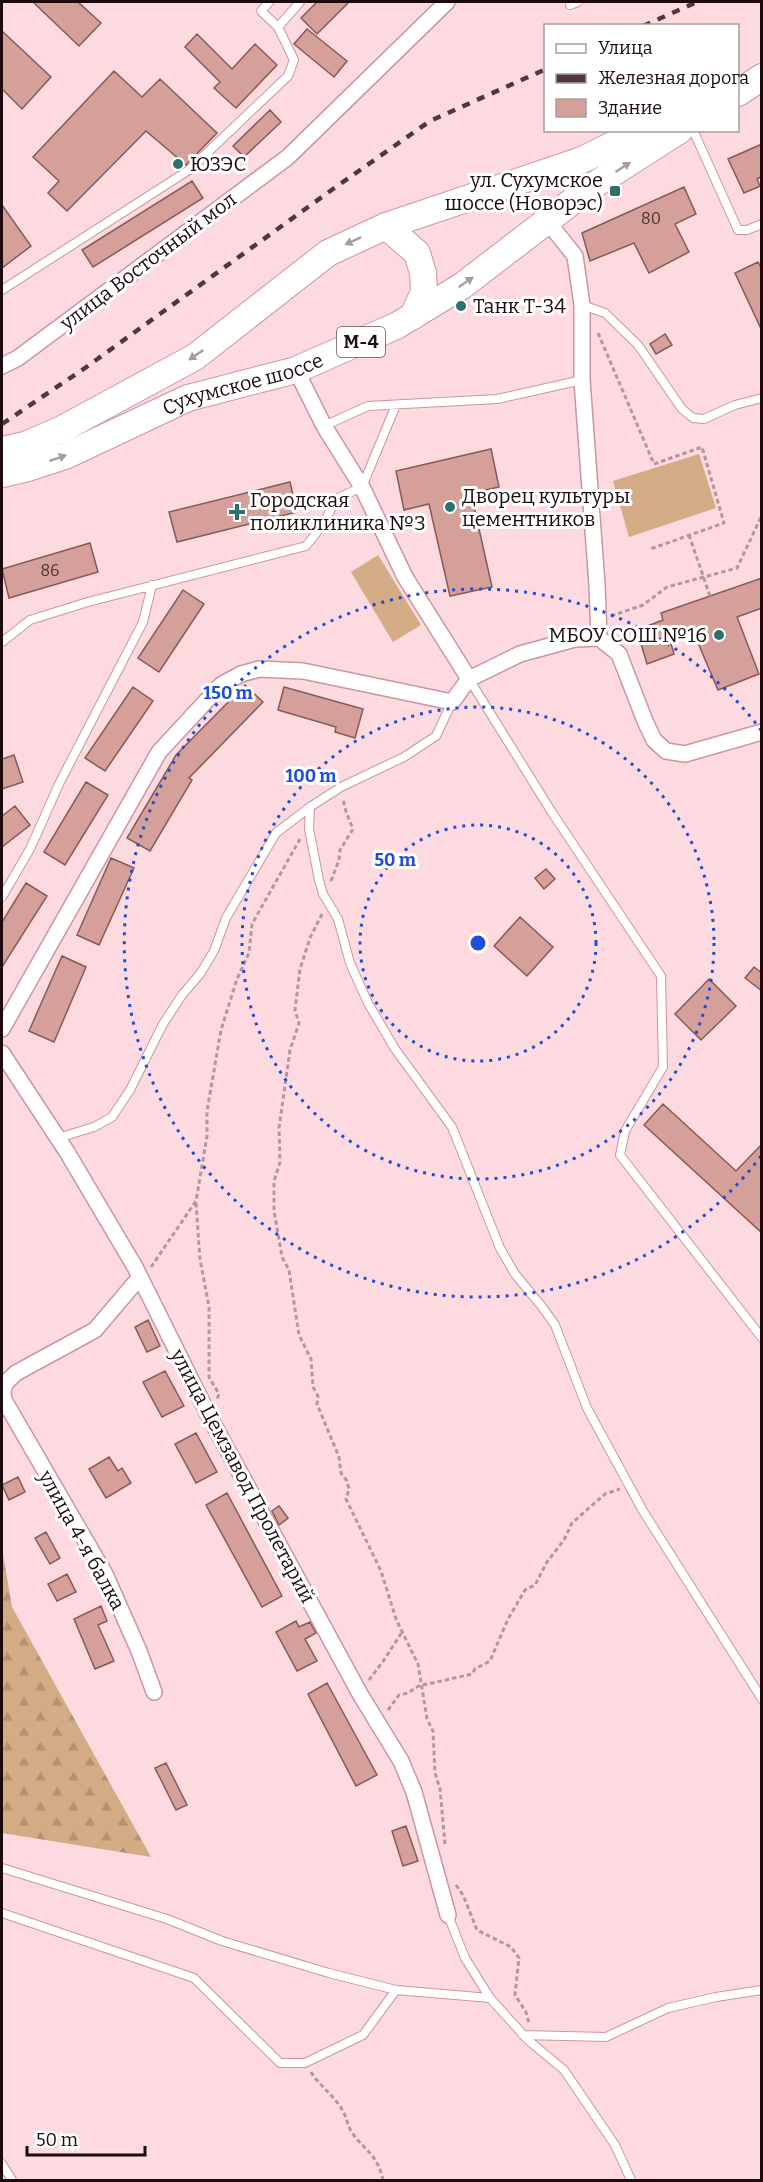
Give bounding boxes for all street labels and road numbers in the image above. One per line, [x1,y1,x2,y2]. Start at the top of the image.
street label: улица Восточный мол [54,187,241,336]
road number: М-4 [337,327,385,357]
street label: Сухумское шоссе [158,348,327,420]
street label: улица Цемзавод Пролетарий [165,1344,320,1607]
street label: улица 4-я балка [33,1465,130,1614]

